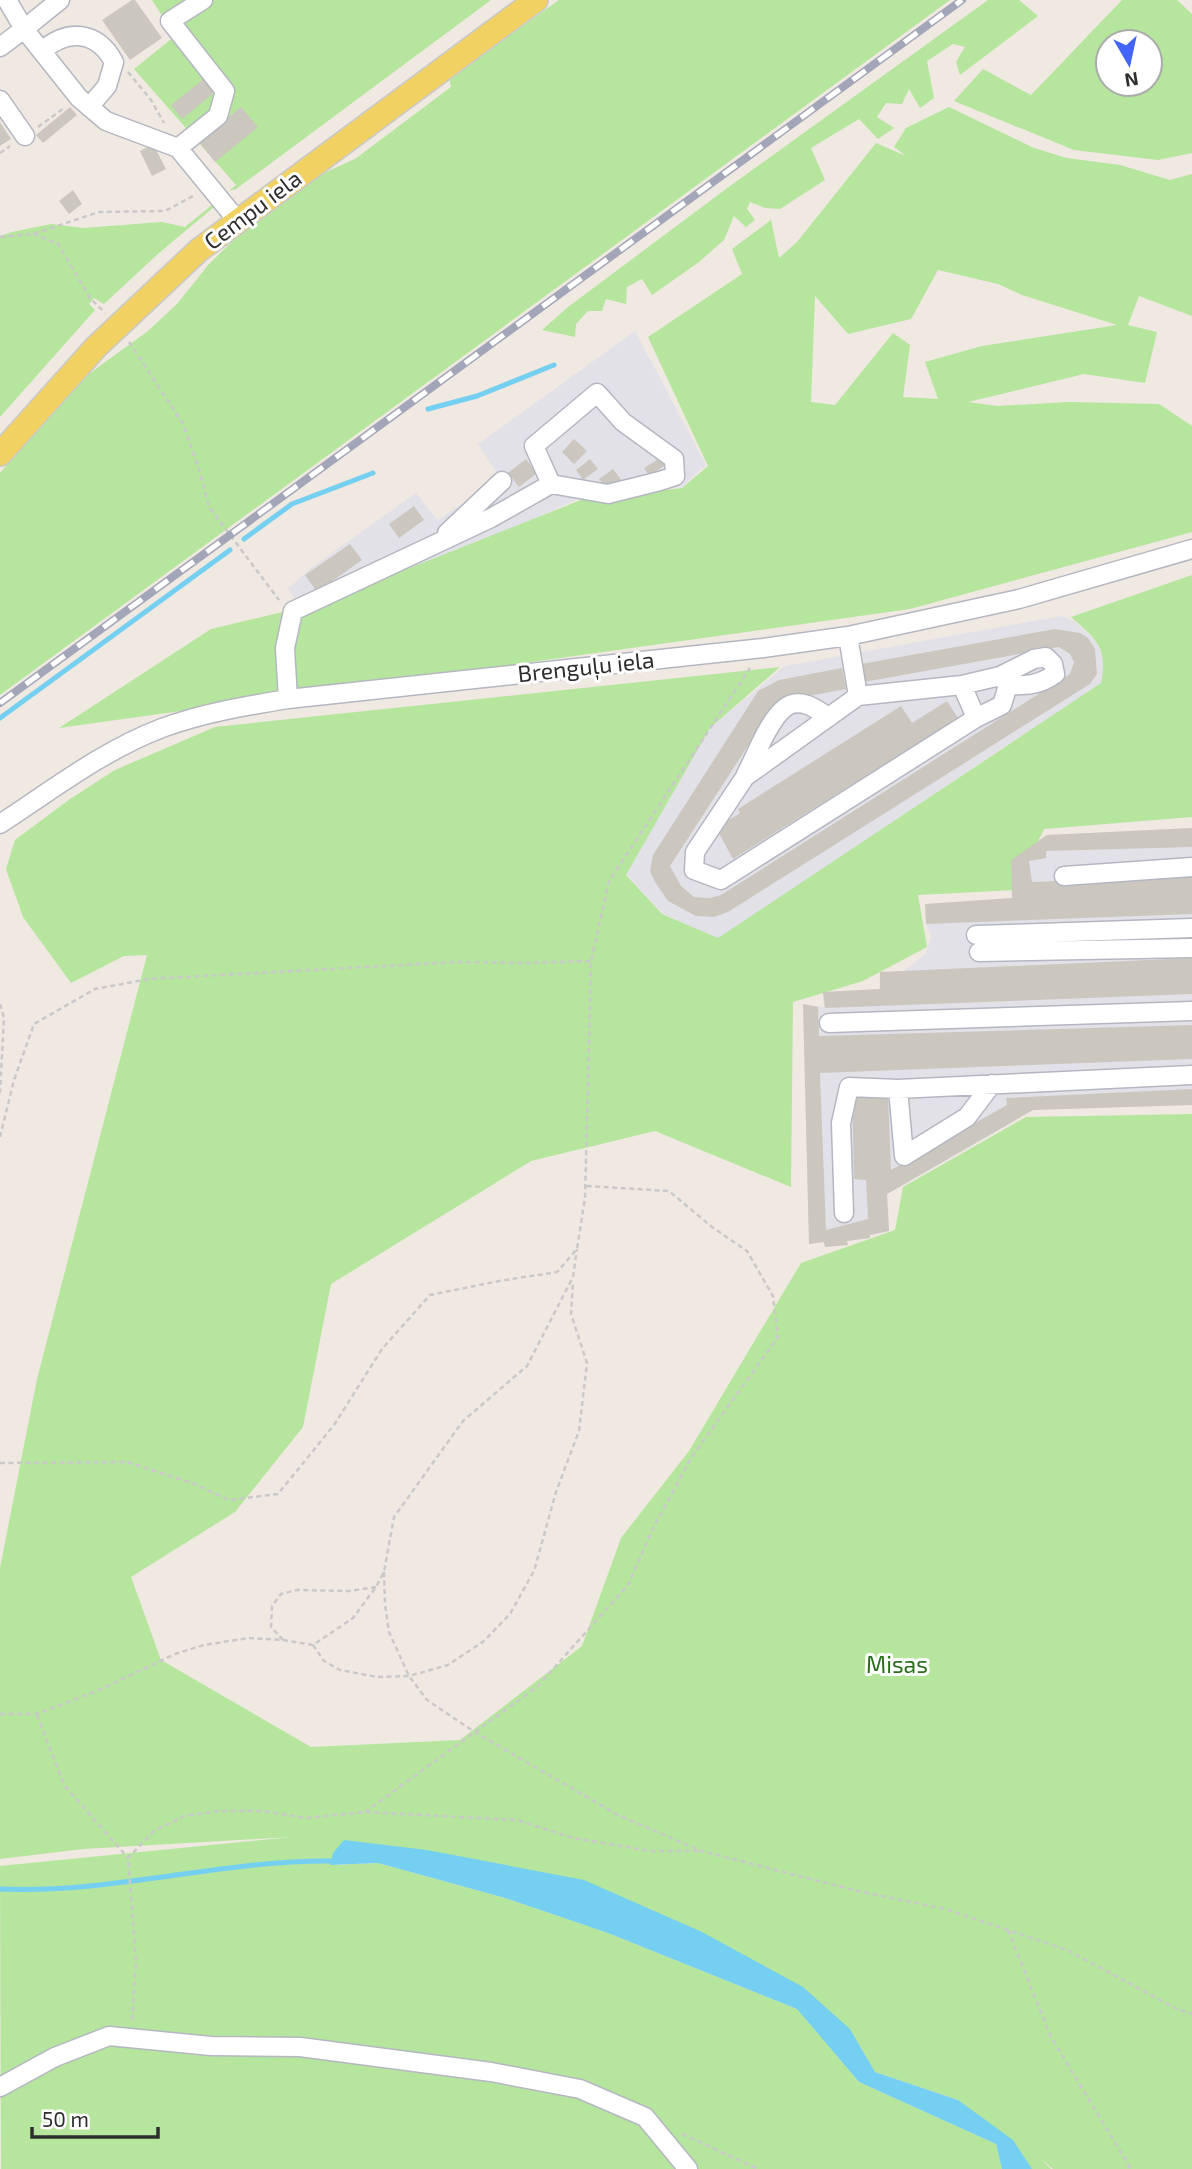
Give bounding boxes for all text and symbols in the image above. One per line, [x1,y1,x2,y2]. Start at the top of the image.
north arrow [1094,28,1164,98]
text: N [1123,68,1140,93]
street label: Cempu iela [198,164,307,255]
street label: Brenguļu iela [516,645,656,689]
park label: Misas [866,1650,928,1678]
scale bar [32,2096,158,2140]
text: 50 m [42,2106,89,2131]

